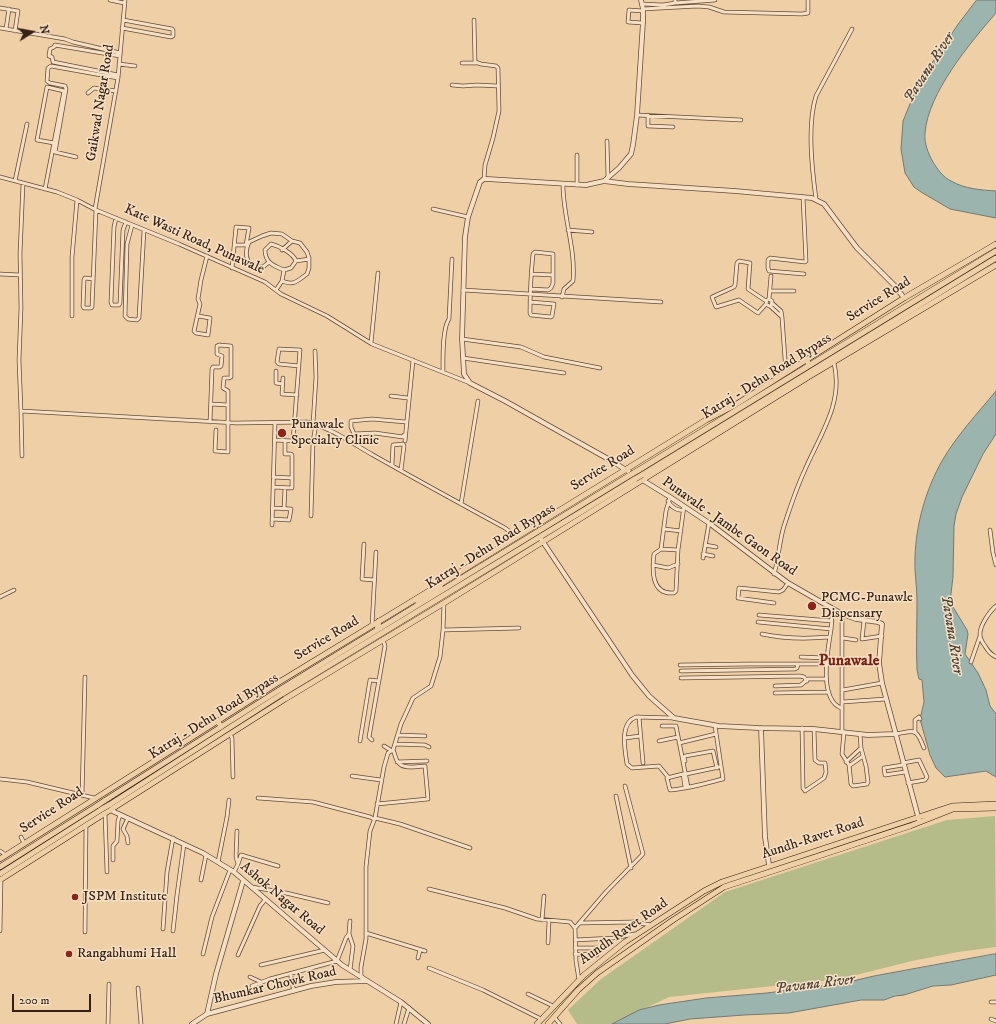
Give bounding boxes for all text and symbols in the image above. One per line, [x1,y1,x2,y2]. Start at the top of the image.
north arrow [12,12,52,52]
text: N [36,24,52,35]
water label: Pavana River [901,29,959,107]
street label: Gaikwad Nagar Road [83,43,119,163]
street label: Kate Wasti Road, Punawale [121,201,267,279]
street label: Service Road [844,274,914,326]
street label: Katraj - Dehu Road Bypass [699,330,835,424]
place label: Punawale Specialty Clinic [291,417,379,450]
marker: Punawale Specialty Clinic [276,427,288,439]
street label: Service Road [568,443,638,495]
street label: Punavale - Jambe Gaon Road [658,474,800,580]
street label: Katraj - Dehu Road Bypass [423,500,559,594]
place label: PCMC-Punawle Dispensary [821,590,913,622]
water label: Pavana River [936,594,966,676]
marker: PCMC-Punawle Dispensary [806,600,818,612]
street label: Service Road [292,613,362,665]
district label: Punawale [819,652,879,672]
street label: Katraj - Dehu Road Bypass [146,670,282,764]
street label: Service Road [17,784,87,838]
street label: Aundh-Ravet Road [760,815,866,863]
street label: Ashok Nagar Road [237,859,327,939]
place label: JSPM Institute [83,889,167,905]
marker: JSPM Institute [70,892,80,902]
street label: Aundh Ravet Road [577,895,671,969]
place label: Rangabhumi Hall [77,946,176,962]
marker: Rangabhumi Hall [64,949,74,959]
street label: Bhumkar Chowk Road [212,964,338,1008]
water label: Pavana River [774,971,856,999]
scale bar [14,986,93,1012]
text: 200 m [19,993,49,1008]

